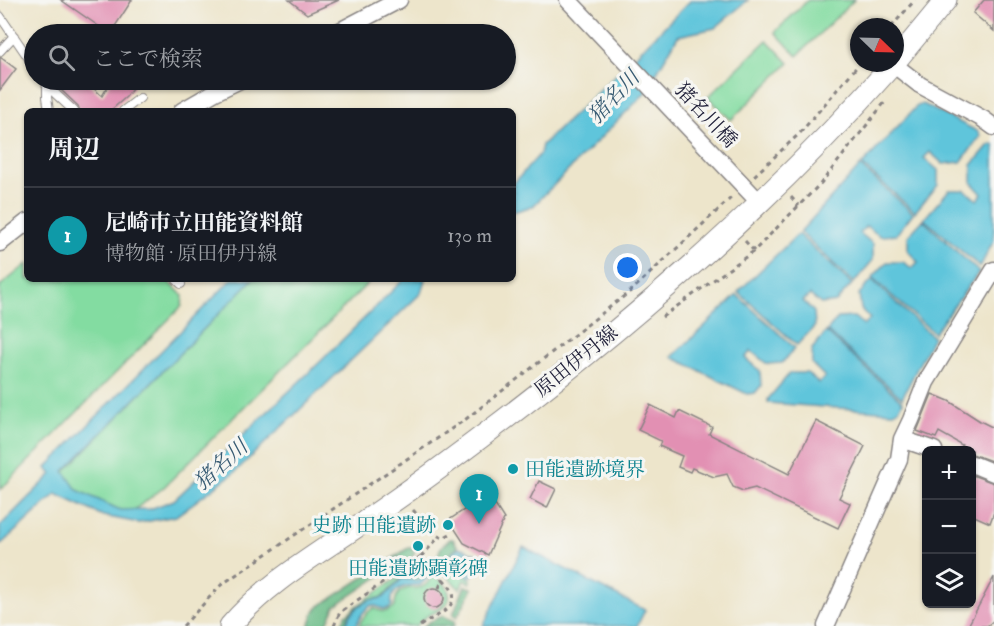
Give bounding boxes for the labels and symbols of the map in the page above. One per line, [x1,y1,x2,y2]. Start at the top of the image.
north arrow [850,18,904,72]
water label: 猪名川 [583,63,647,129]
street label: 猪名川橋 [670,77,742,153]
your location [613,253,642,282]
street label: 原田伊丹線 [529,320,623,402]
water label: 猪名川 [189,433,255,496]
place label: 田能遺跡境界 [525,457,645,482]
marker: 田能遺跡境界 [506,462,520,476]
pin: 1 [460,474,498,524]
place label: 史跡 田能遺跡 [312,513,436,538]
marker: 史跡 田能遺跡 [441,518,455,532]
marker: 田能遺跡顕彰碑 [411,539,425,553]
place label: 田能遺跡顕彰碑 [348,556,488,581]

